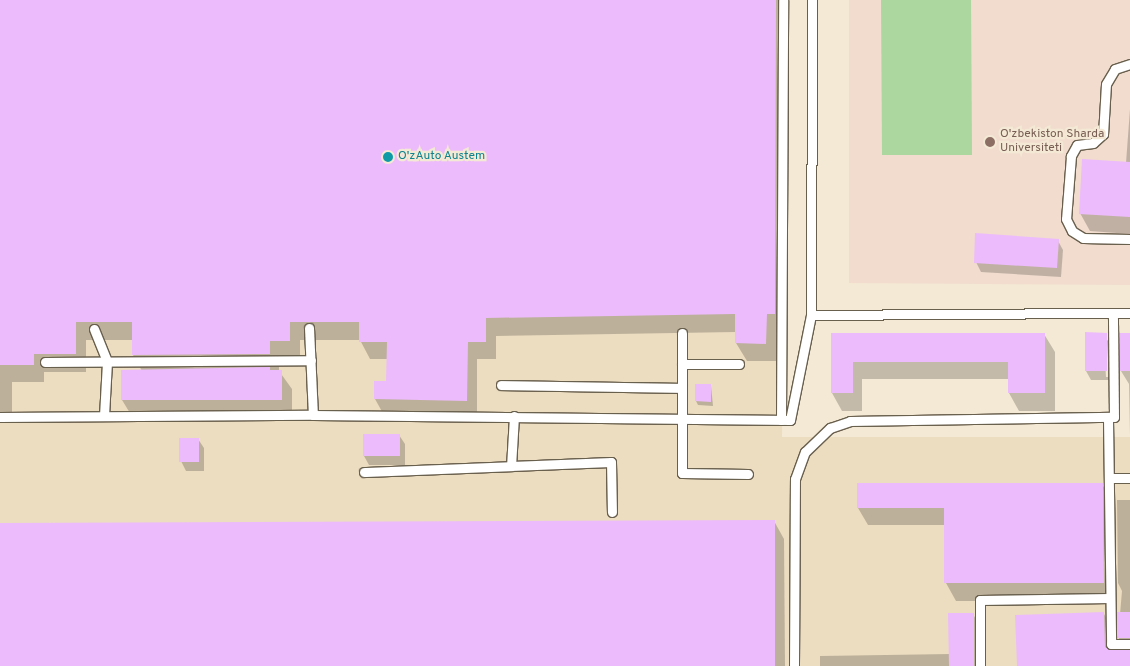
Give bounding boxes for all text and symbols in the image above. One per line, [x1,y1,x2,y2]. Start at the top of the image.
place label: O'zbekiston Sharda Universiteti [1000,128,1104,156]
marker: O'zbekiston Sharda Universiteti [984,136,996,148]
place label: O'zAuto Austem [398,150,486,164]
marker: O'zAuto Austem [382,151,394,163]

